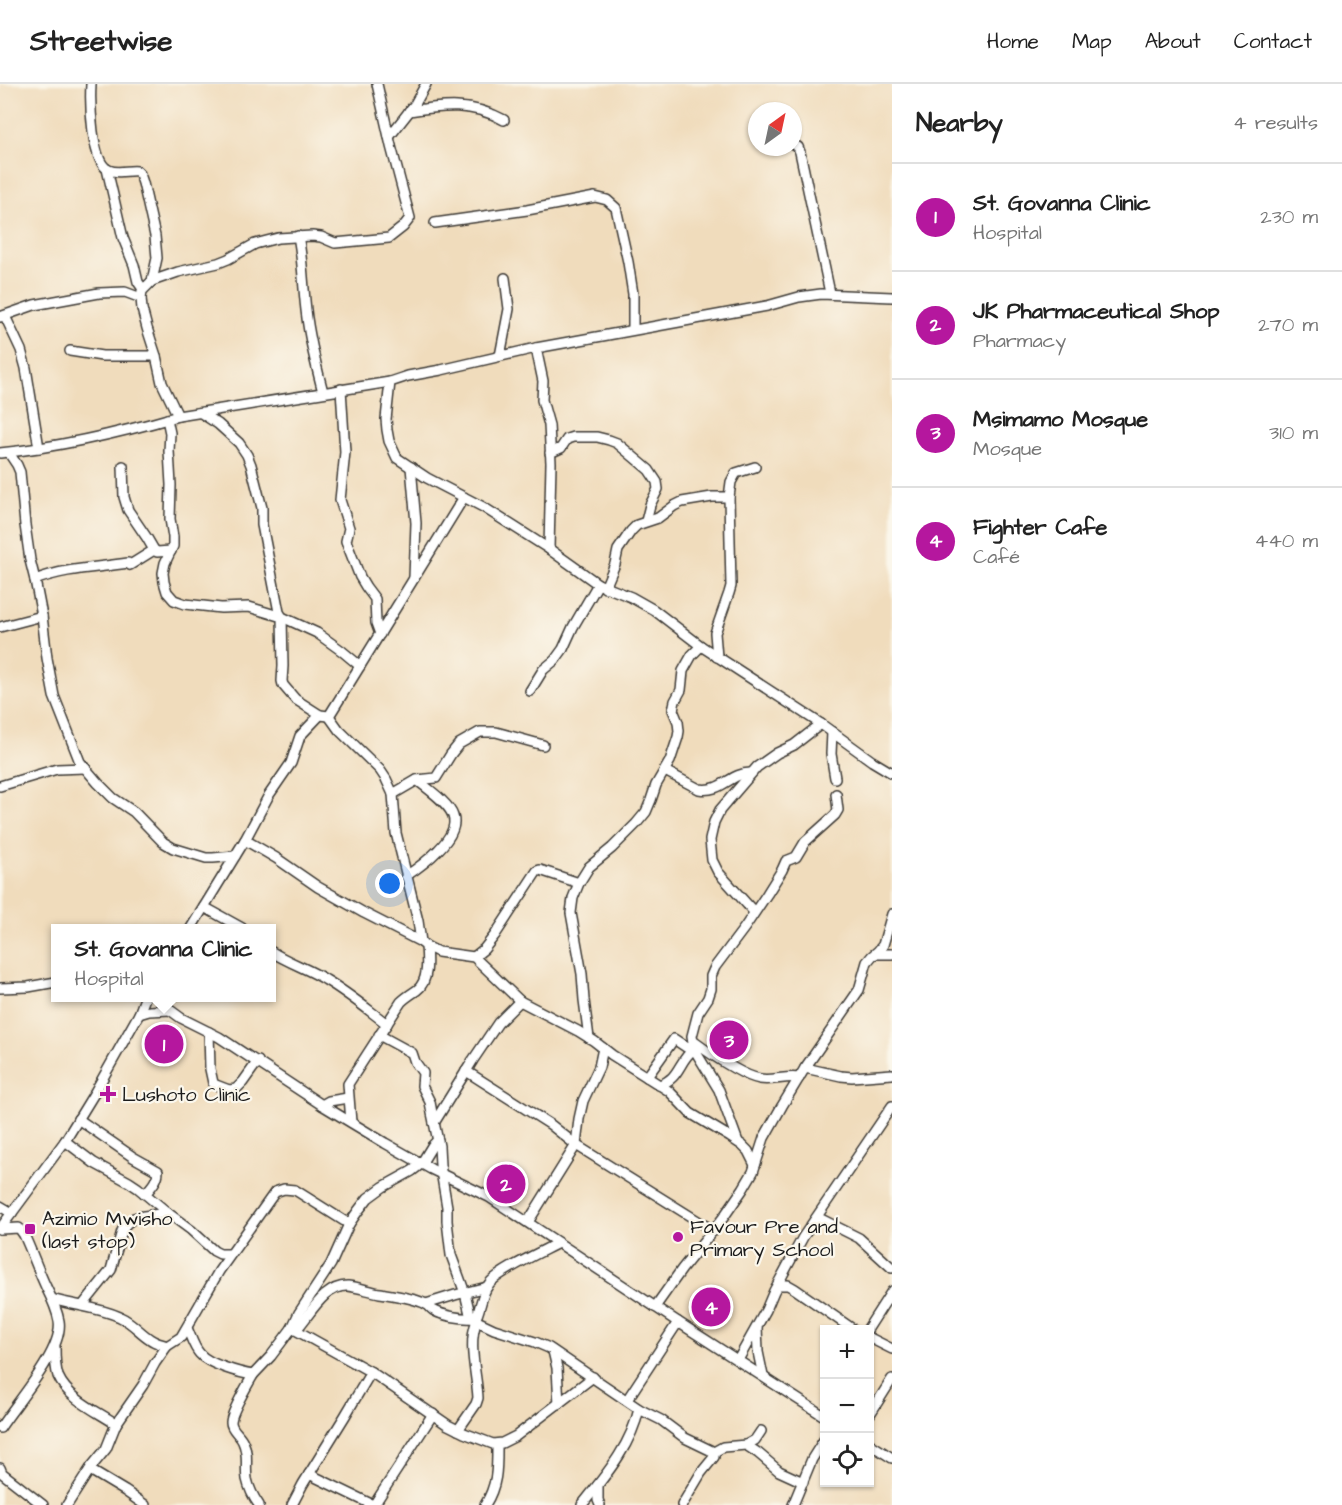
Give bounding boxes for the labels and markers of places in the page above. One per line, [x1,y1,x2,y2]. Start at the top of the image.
pin: 3 [710,1018,748,1062]
pin: 1 [144,1022,184,1066]
place label: Lushoto Clinic [122,1081,251,1109]
marker: Lushoto Clinic [99,1085,117,1103]
pin: 2 [486,1162,526,1206]
place label: Azimio Mwisho (last stop) [42,1205,173,1256]
place label: Favour Pre and Primary School [690,1213,838,1265]
marker: Azimio Mwisho (last stop) [23,1222,37,1236]
marker: Favour Pre and Primary School [671,1230,685,1244]
pin: 4 [692,1284,730,1330]

